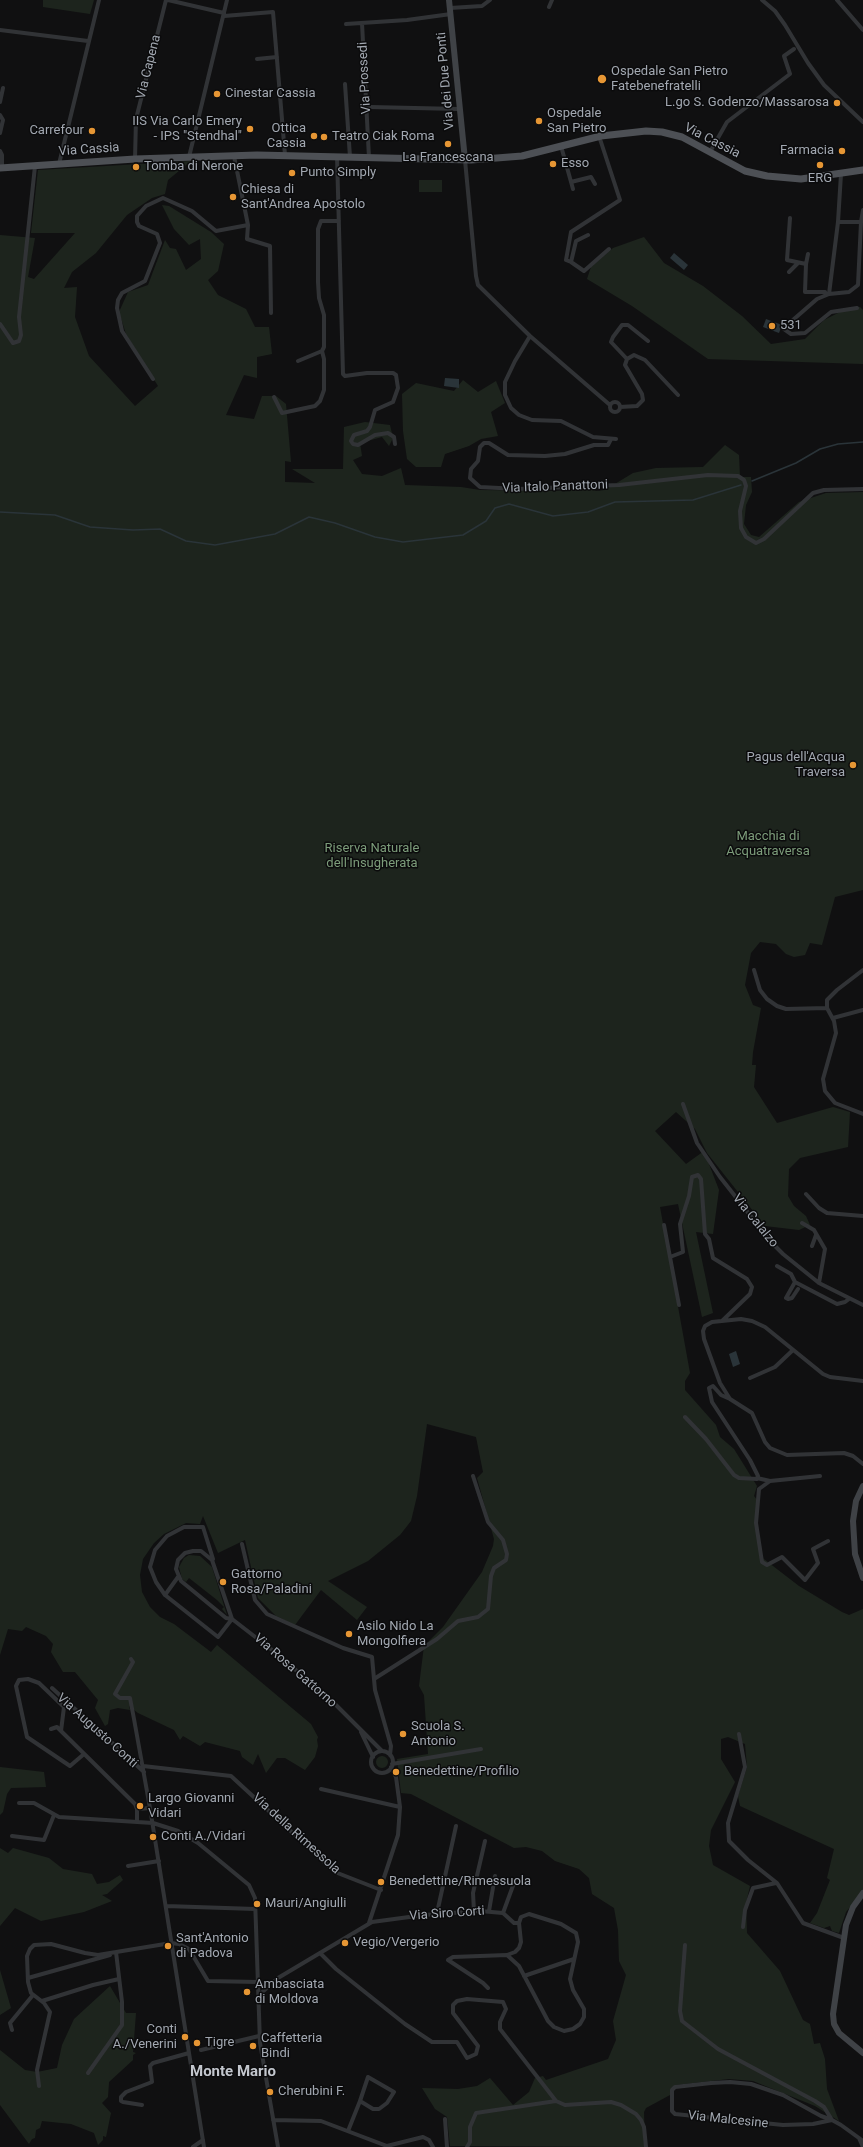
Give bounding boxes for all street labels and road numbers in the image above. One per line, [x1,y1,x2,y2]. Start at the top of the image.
street label: Via dei Due Ponti [434,31,458,131]
street label: Via Capena [133,33,165,101]
street label: Via Prossedi [355,41,375,115]
street label: Via Cassia [681,120,743,162]
street label: Via Cassia [58,140,120,160]
street label: Via Italo Panattoni [502,477,608,497]
street label: Via Calalzo [729,1191,781,1251]
street label: Via Rosa Gattorno [250,1631,340,1711]
street label: Via Augusto Conti [53,1691,141,1771]
street label: Via della Rimessola [249,1790,343,1878]
street label: Via Siro Corti [409,1904,485,1924]
street label: Via Malcesine [687,2108,769,2132]

